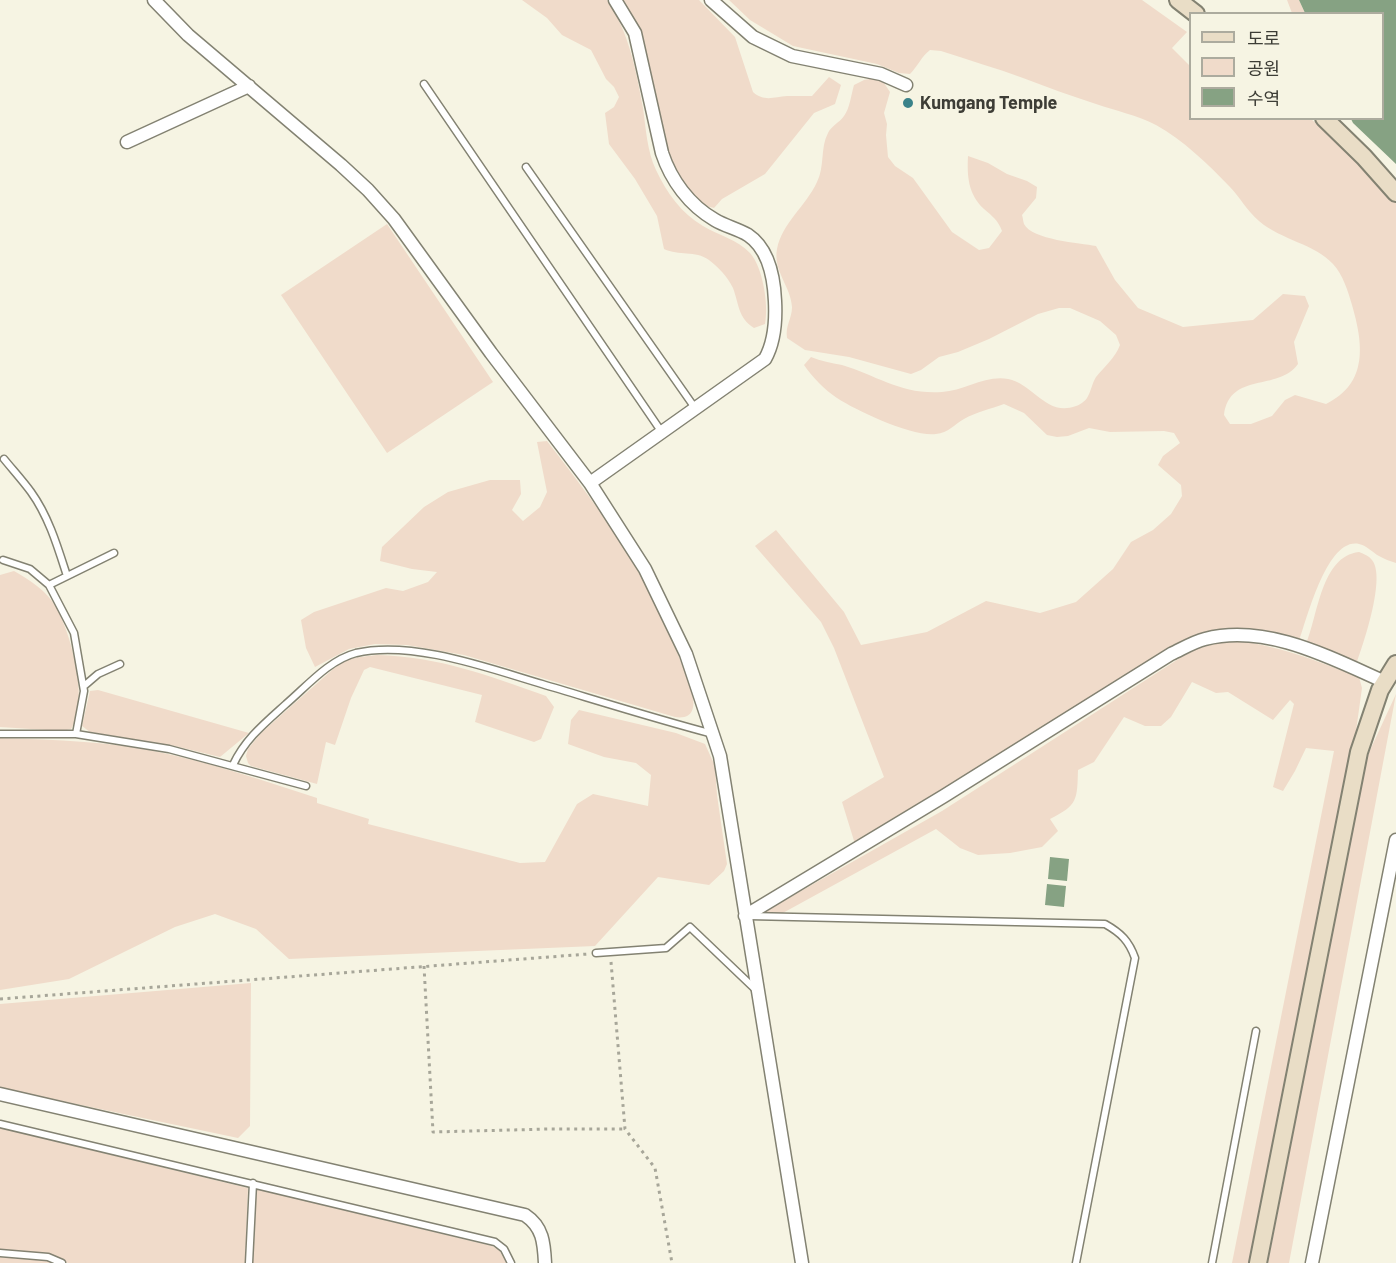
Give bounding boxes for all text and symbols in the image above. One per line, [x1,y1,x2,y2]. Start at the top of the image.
legend [1189,12,1384,120]
text: 도로 [1247,27,1280,49]
text: 공원 [1247,57,1280,79]
text: 수역 [1247,87,1280,109]
place label: Kumgang Temple [920,92,1057,114]
marker: Kumgang Temple [901,96,915,110]

